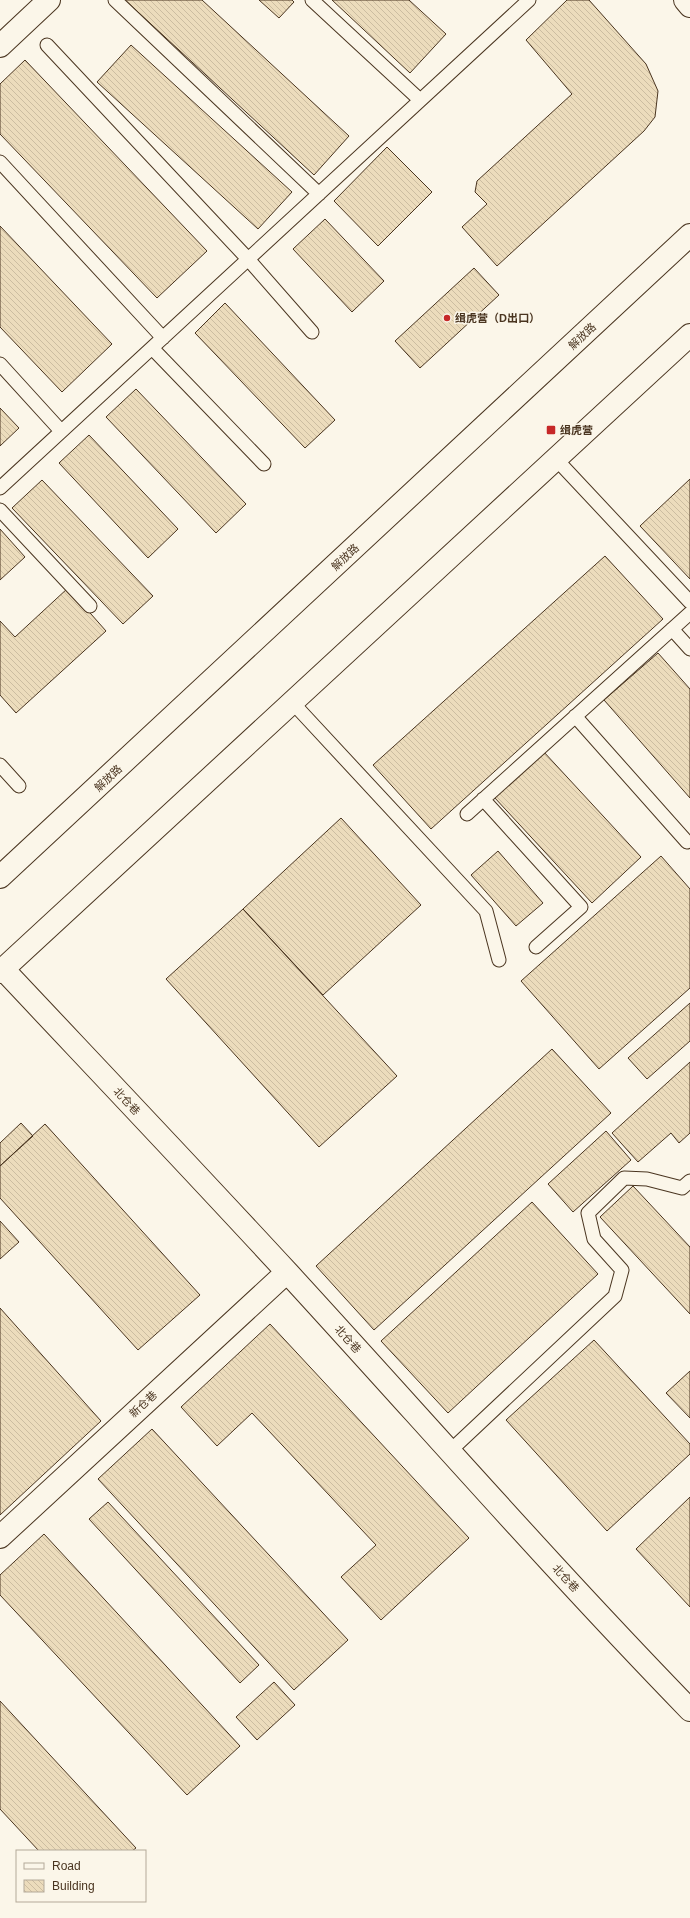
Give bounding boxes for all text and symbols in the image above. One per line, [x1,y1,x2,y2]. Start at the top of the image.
place label: 缉虎营（D出口） [455,312,540,324]
marker: 缉虎营（D出口） [442,313,452,323]
street label: 解放路 [566,320,598,352]
marker: 缉虎营 [545,424,557,436]
place label: 缉虎营 [560,424,593,436]
street label: 解放路 [329,541,361,573]
street label: 解放路 [92,762,124,794]
street label: 北仓巷 [111,1085,143,1117]
street label: 北仓巷 [333,1323,363,1355]
street label: 新仓巷 [127,1388,159,1420]
street label: 北仓巷 [550,1562,582,1594]
legend [16,1850,146,1902]
text: Road [52,1859,81,1873]
text: Building [52,1879,95,1893]

